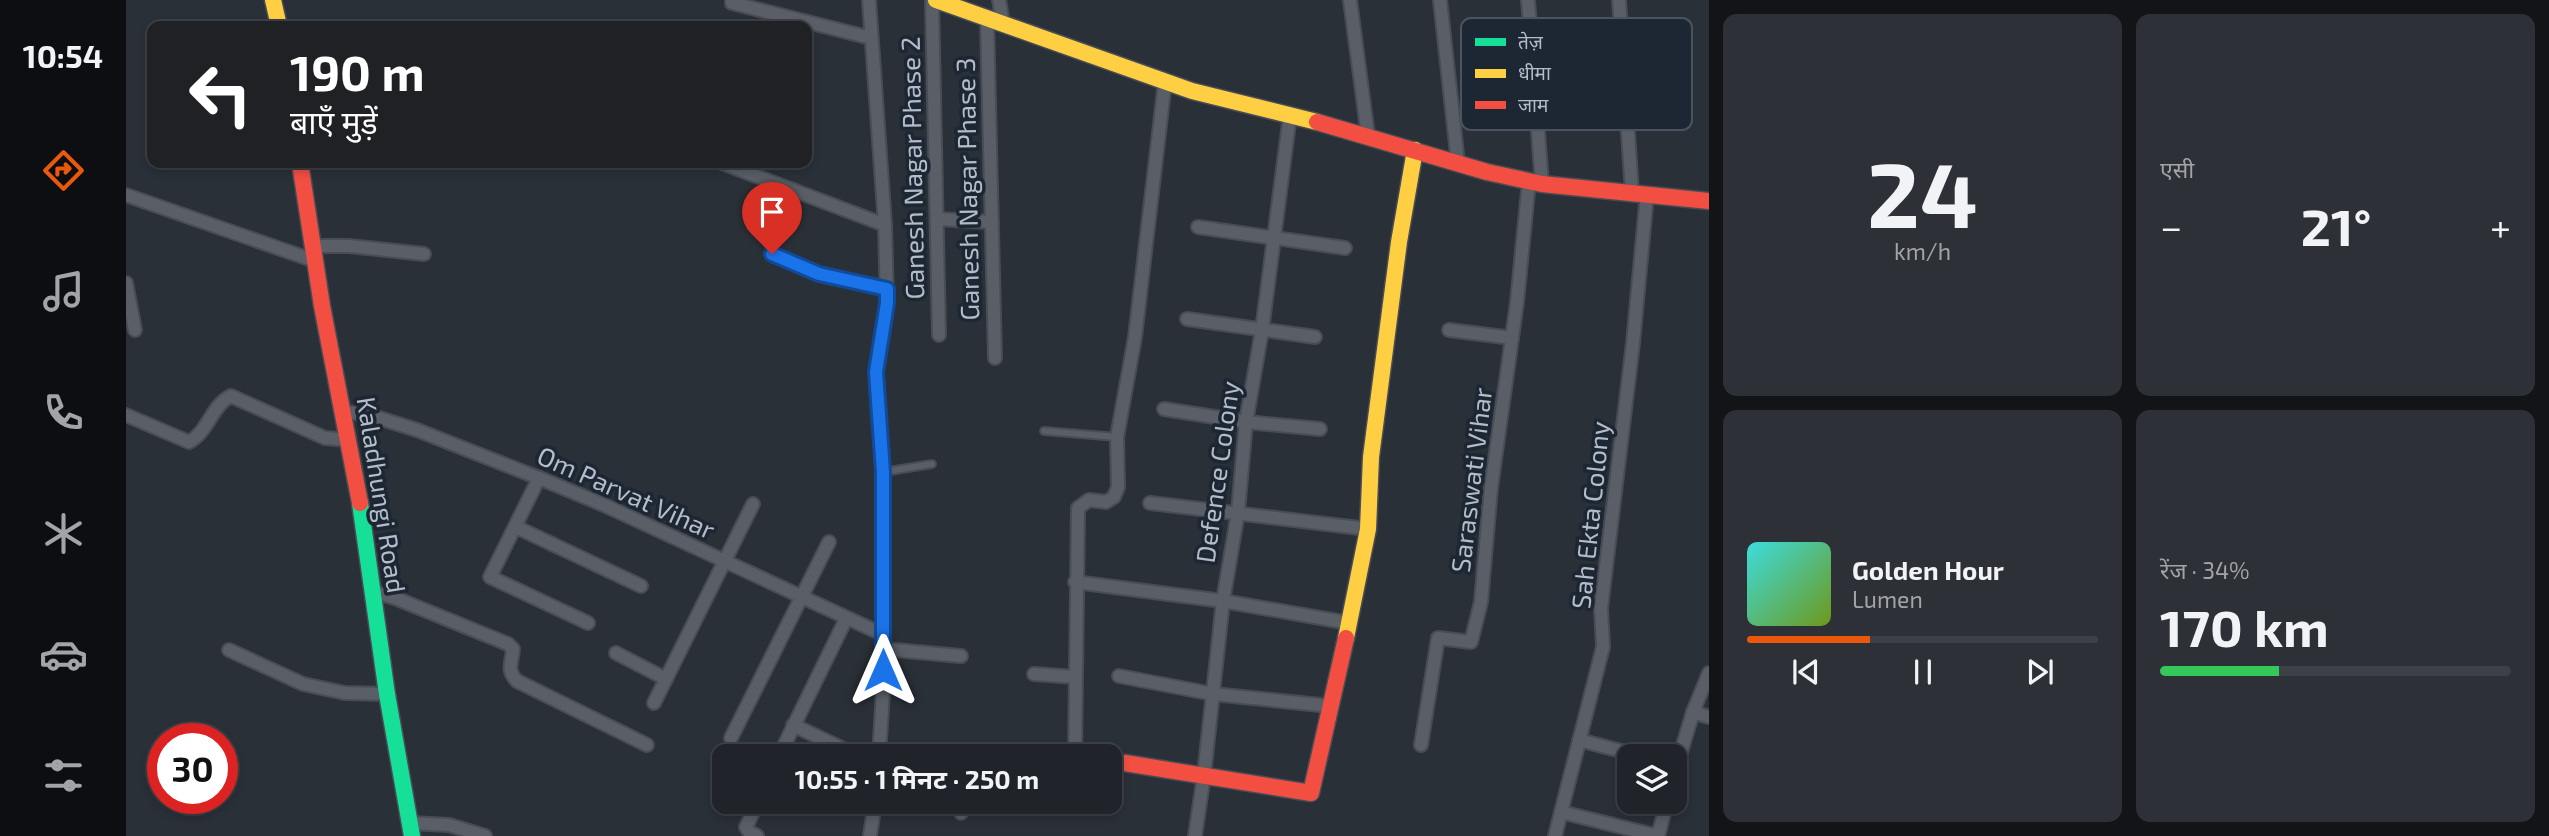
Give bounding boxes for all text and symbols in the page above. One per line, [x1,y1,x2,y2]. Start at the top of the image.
legend [1461,18,1692,130]
text: तेज़ [1518,30,1544,53]
text: 10:54 [23,36,103,74]
street label: Ganesh Nagar Phase 2 [894,36,929,300]
text: 190 m [290,42,425,101]
icon: left [175,49,266,140]
street label: Ganesh Nagar Phase 3 [949,57,984,321]
text: धीमा [1518,61,1552,84]
text: जाम [1518,93,1549,116]
text: बाएँ मुड़ें [290,102,378,140]
text: 24 [1867,137,1978,246]
icon: directions [39,146,88,195]
text: एसी [2160,155,2194,183]
pin [742,182,802,254]
icon: arrive [753,193,791,231]
text: 21° [2301,194,2371,256]
text: − [2160,203,2182,249]
text: + [2490,203,2511,249]
text: km/h [1894,237,1951,265]
icon: music [39,267,88,316]
street label: Defence Colony [1188,379,1245,565]
street label: Saraswati Vihar [1444,386,1497,574]
icon: phone [39,388,88,437]
street label: Kaladhungi Road [352,394,413,595]
street label: Sah Ekta Colony [1564,419,1615,610]
street label: Om Parvat Vihar [533,439,720,545]
icon: climate [39,509,88,558]
text: Golden Hour [1852,554,2004,585]
text: रेंज · 34% [2160,556,2250,584]
text: Lumen [1852,585,1923,613]
text: 170 km [2160,595,2329,657]
icon: car [39,630,88,679]
position arrow [846,633,920,707]
icon: previous [1787,653,1825,691]
icon: pause [1904,653,1942,691]
icon: next [2021,653,2059,691]
speed limit sign: 30 [147,723,238,814]
map controls [1617,744,1687,814]
button: layers [1617,744,1687,814]
icon: filters [39,751,88,800]
text: 10:55 · 1 मिनट · 250 m [795,763,1039,794]

